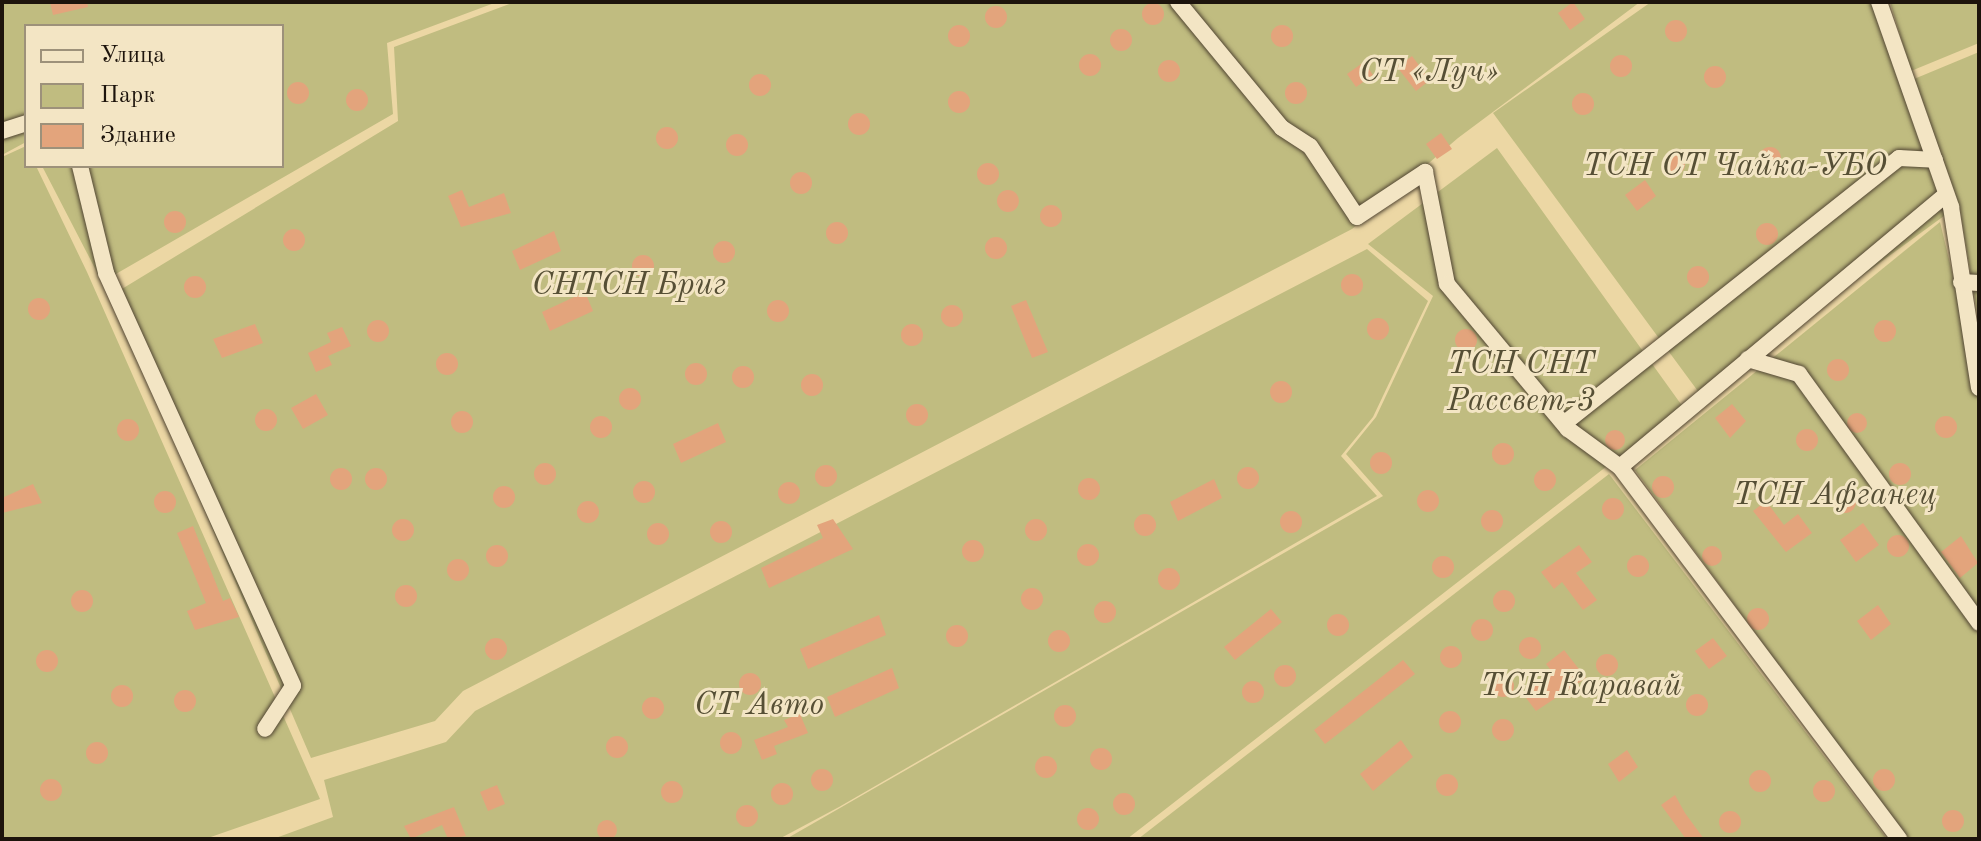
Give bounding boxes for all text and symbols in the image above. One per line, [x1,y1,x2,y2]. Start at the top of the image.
legend [24,24,284,168]
text: Улица [100,44,165,68]
park label: СТ «Луч» [1359,54,1499,92]
text: Парк [100,84,155,108]
text: Здание [100,124,176,148]
park label: ТСН СТ Чайка-УБО [1583,148,1887,186]
park label: СНТСН Бриг [532,267,726,305]
park label: ТСН СНТ Рассвет-3 [1447,347,1595,422]
park label: ТСН Афганец [1733,477,1937,515]
park label: ТСН Каравай [1480,668,1682,706]
park label: СТ Авто [694,687,824,725]

